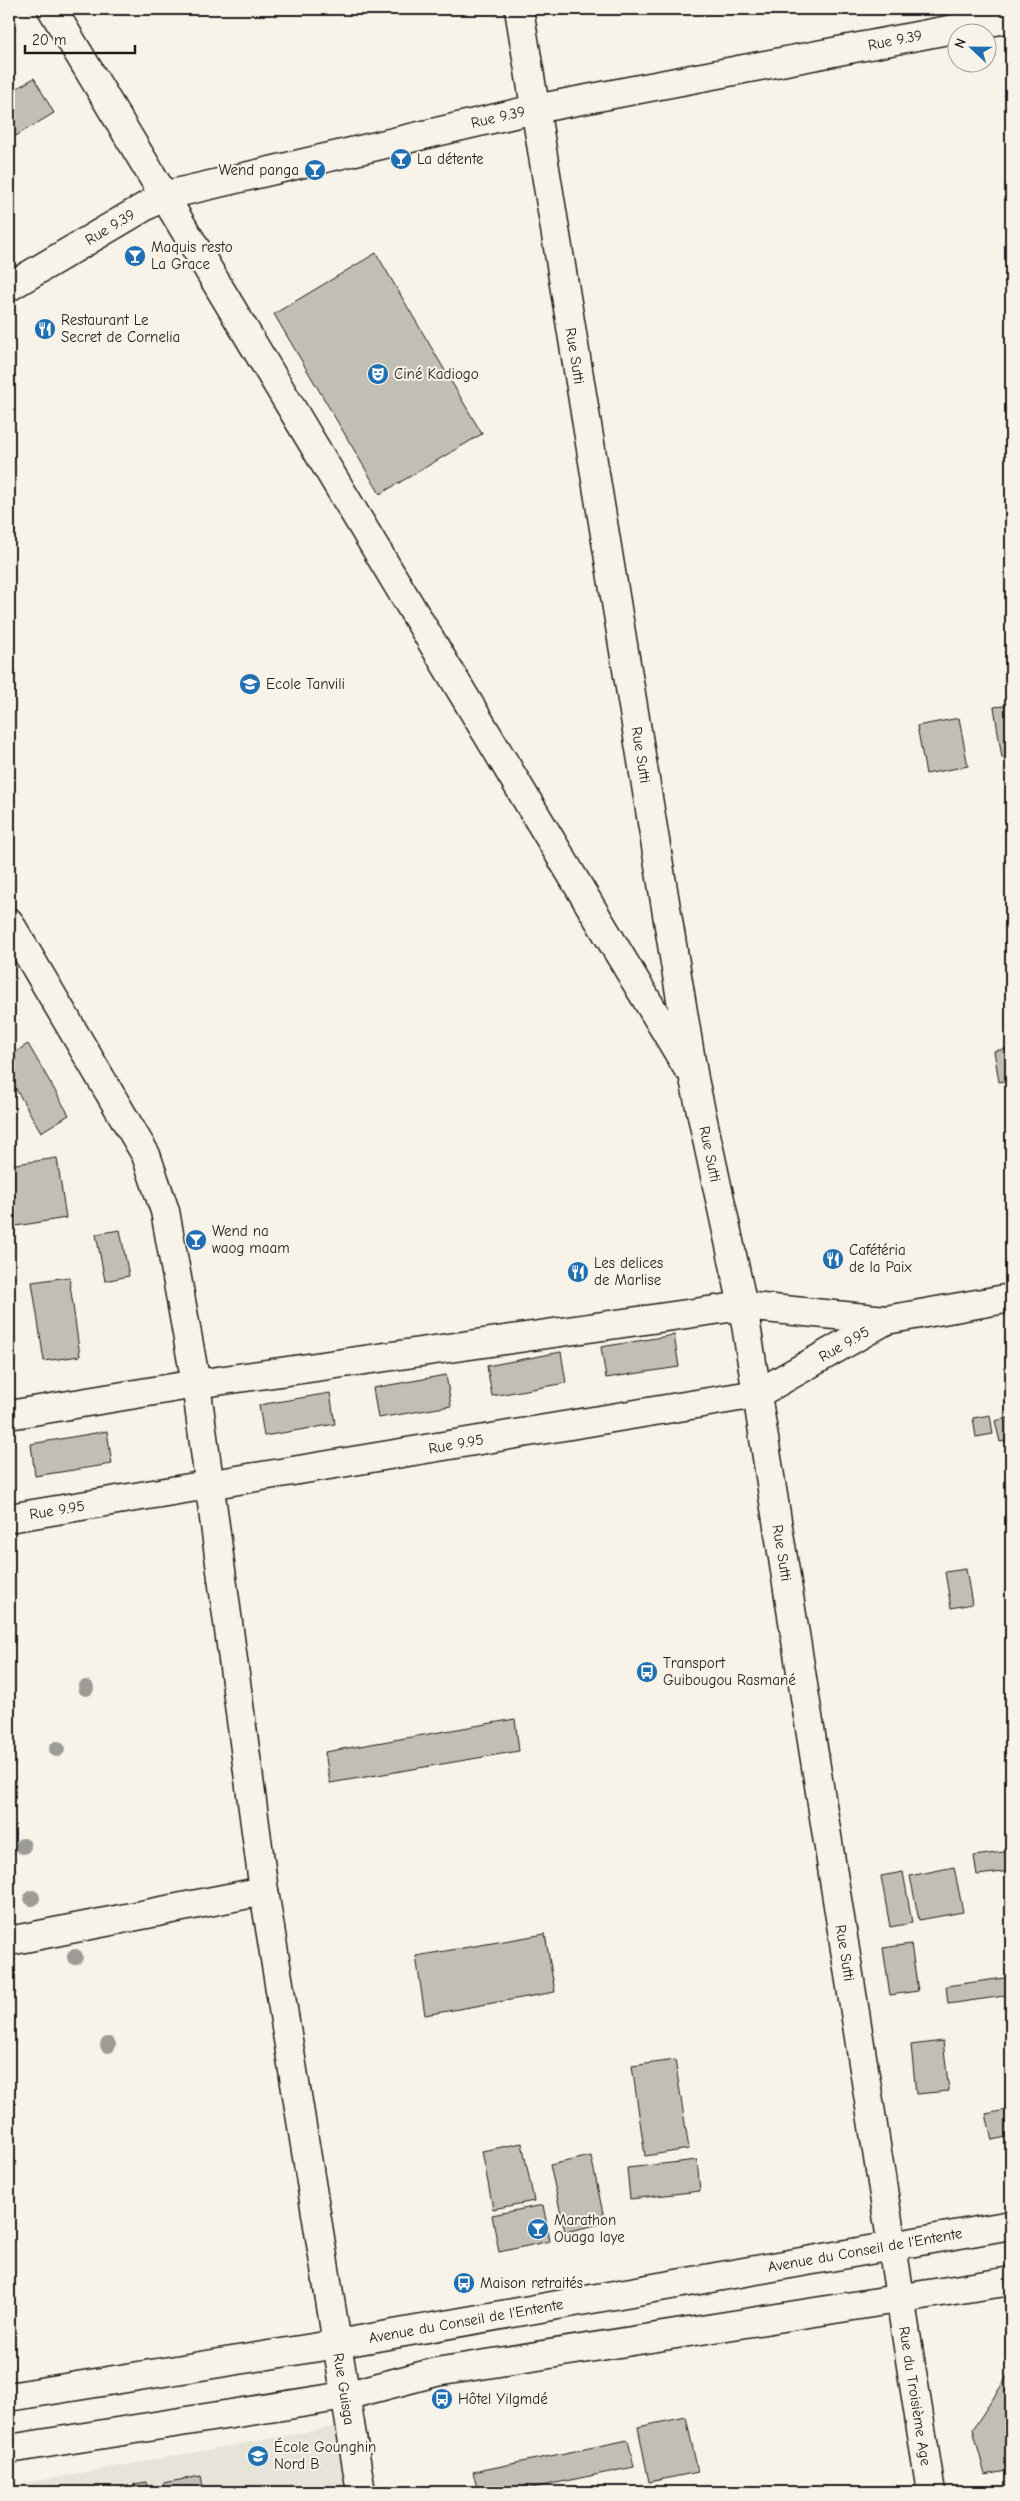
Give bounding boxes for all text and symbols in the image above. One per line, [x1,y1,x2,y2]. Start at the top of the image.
scale bar [25,22,135,54]
north arrow [948,22,998,72]
street label: Rue 9.39 [866,26,924,54]
text: 20 m [32,31,66,49]
text: N [951,36,970,51]
street label: Rue 9.39 [469,102,527,132]
bar icon: La détente [389,147,413,171]
place label: La détente [417,150,484,168]
bar icon: Wend panga [303,158,327,182]
place label: Wend panga [219,161,299,179]
street label: Rue 9.39 [82,205,138,249]
place label: Maquis resto La Grace [151,238,233,273]
bar icon: Maquis resto La Grace [123,244,147,268]
place label: Restaurant Le Secret de Cornelia [61,311,180,346]
restaurant icon: Restaurant Le Secret de Cornelia [33,317,57,341]
street label: Rue Sutti [562,326,588,386]
theatre icon: Ciné Kadiogo [366,362,390,386]
place label: Ciné Kadiogo [394,365,479,383]
school or university icon: Ecole Tanvili [238,672,262,696]
place label: Ecole Tanvili [266,675,345,693]
street label: Rue Sutti [628,725,654,785]
street label: Rue Sutti [695,1124,725,1184]
place label: Wend na waog maam [212,1222,290,1257]
bar icon: Wend na waog maam [184,1228,208,1252]
place label: Cafétéria de la Paix [849,1241,912,1276]
restaurant icon: Cafétéria de la Paix [821,1247,845,1271]
place label: Les delices de Marlise [594,1254,663,1289]
restaurant icon: Les delices de Marlise [566,1260,590,1284]
street label: Rue 9.95 [815,1322,873,1366]
street label: Rue 9.95 [427,1430,485,1458]
street label: Rue 9.95 [28,1497,86,1523]
street label: Rue Sutti [769,1523,795,1583]
place label: Transport Guibougou Rasmané [663,1654,796,1689]
bus stop icon: Transport Guibougou Rasmané [635,1660,659,1684]
street label: Rue Sutti [832,1923,858,1983]
place label: Marathon Ouaga laye [554,2211,625,2246]
bar icon: Marathon Ouaga laye [526,2217,550,2241]
street label: Avenue du Conseil de l'Entente [766,2224,964,2276]
bus stop icon: Maison retraités [452,2271,476,2295]
place label: Maison retraités [480,2274,583,2292]
street label: Avenue du Conseil de l'Entente [367,2295,565,2347]
street label: Rue du Troisième Age [895,2325,935,2467]
street label: Rue Guisga [329,2352,359,2426]
bus stop icon: Hôtel Yilgmdé [430,2387,454,2411]
place label: Hôtel Yilgmdé [458,2390,548,2408]
place label: École Gounghin Nord B [274,2437,376,2473]
school or university icon: École Gounghin Nord B [246,2444,270,2468]

